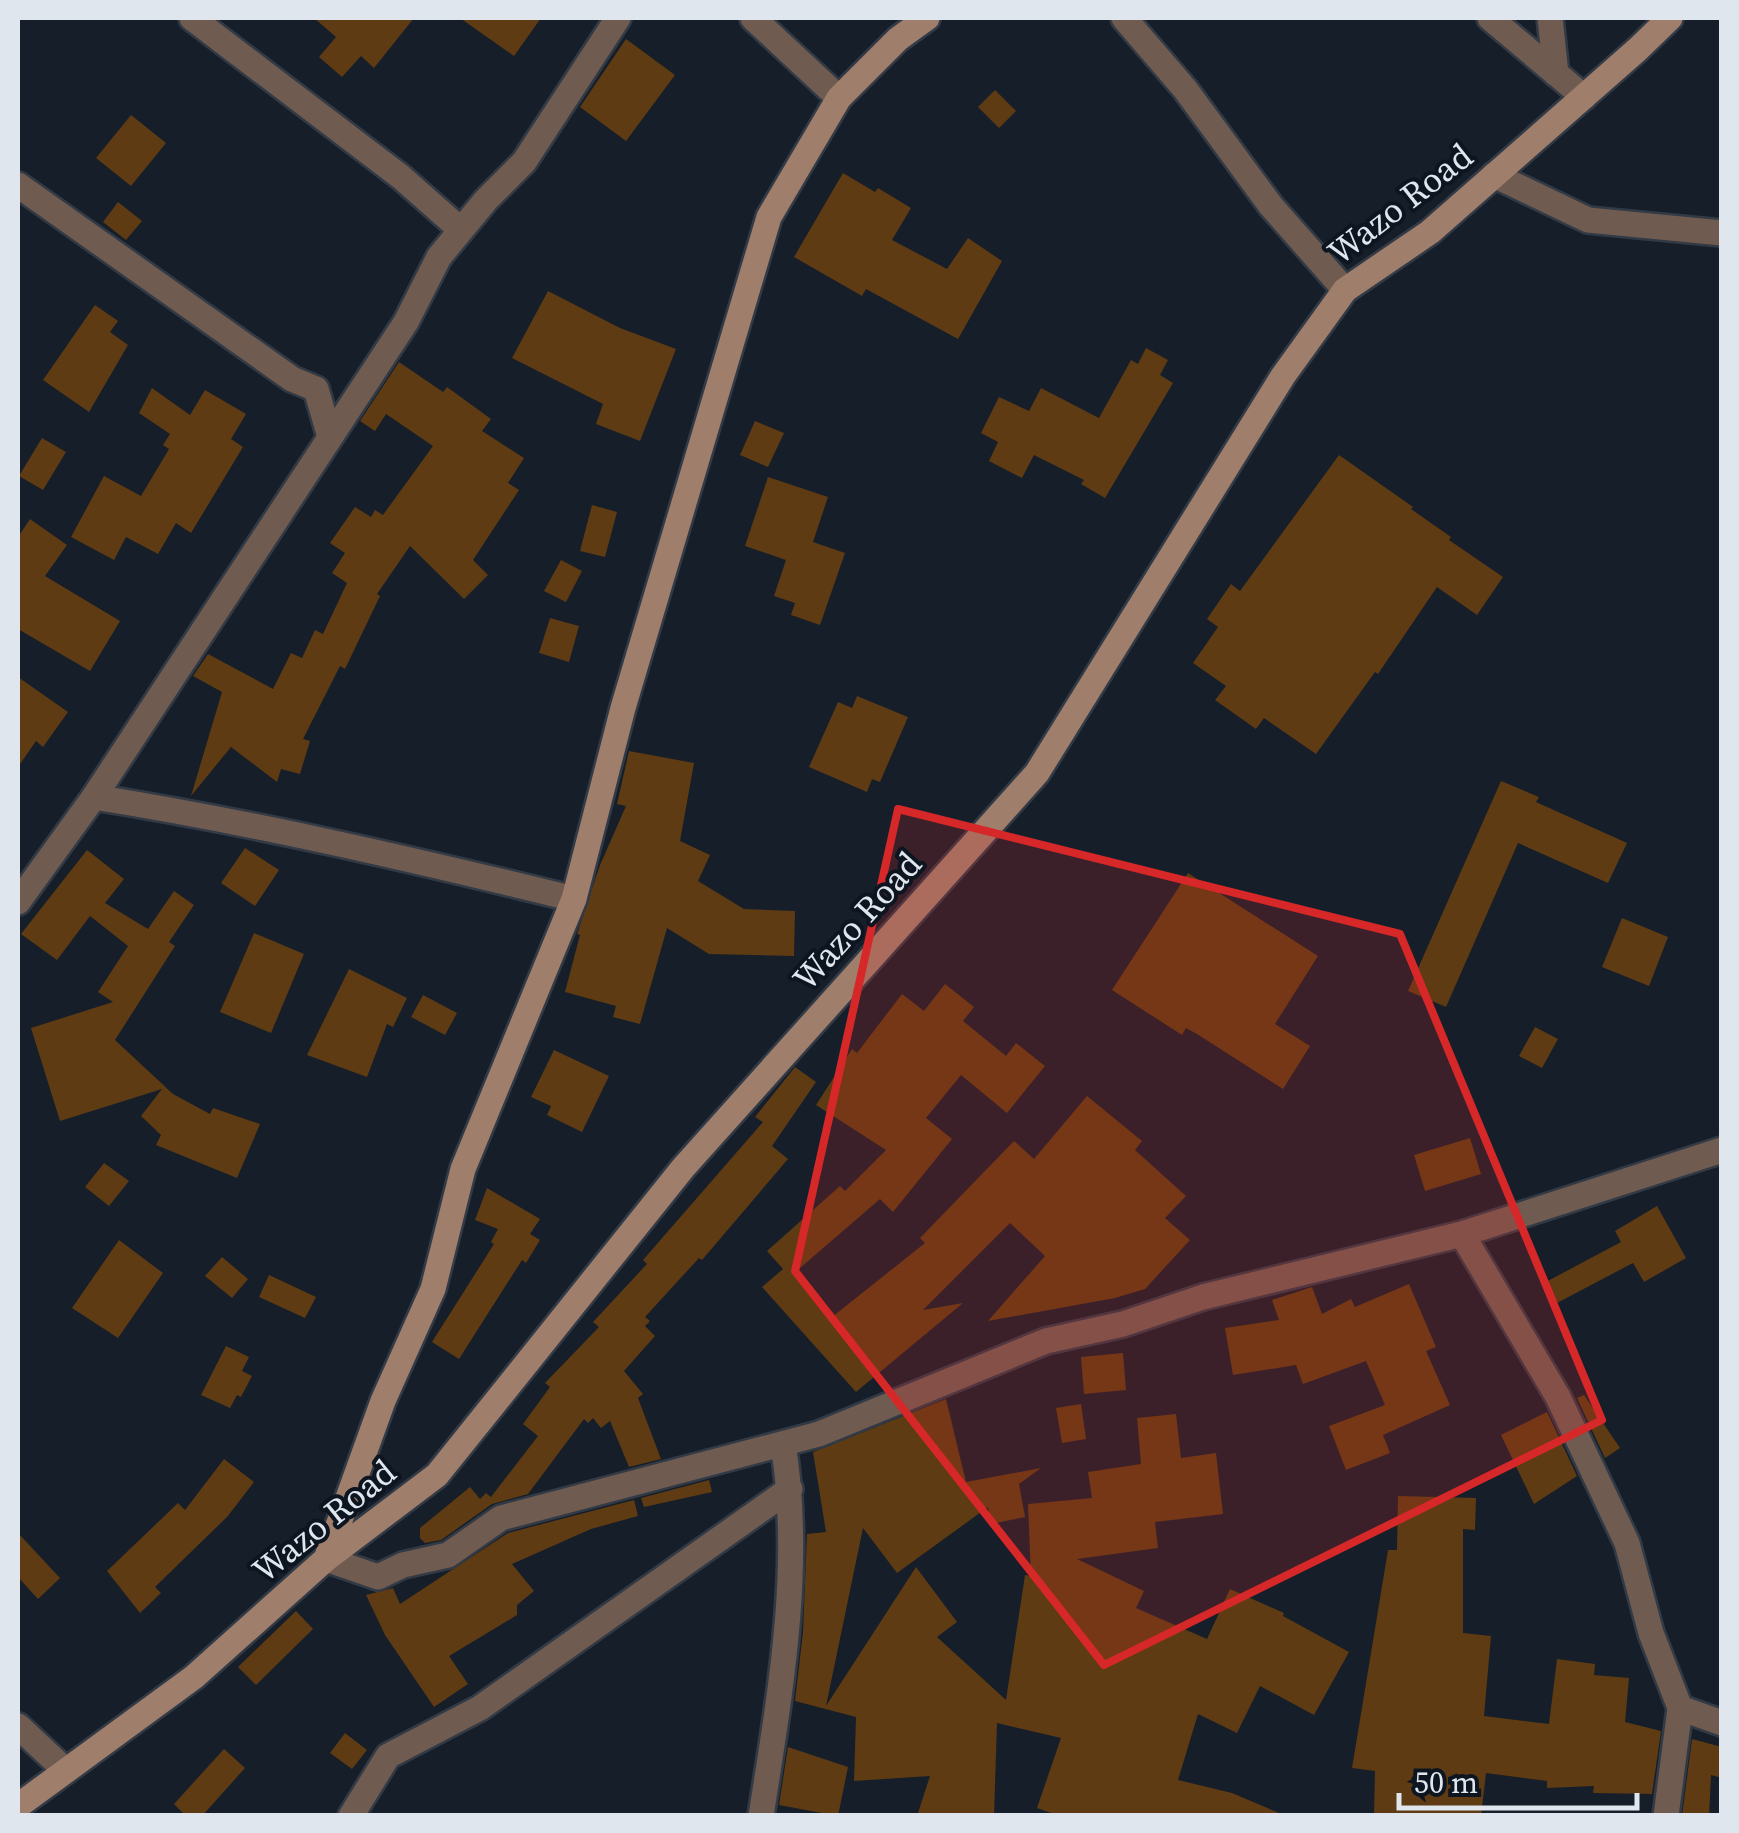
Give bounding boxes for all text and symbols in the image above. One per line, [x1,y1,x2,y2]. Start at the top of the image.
street label: Wazo Road [1318,132,1483,276]
street label: Wazo Road [782,841,932,1001]
street label: Wazo Road [242,1448,406,1594]
scale bar [1399,1748,1636,1810]
text: 50 m [1414,1762,1478,1803]

